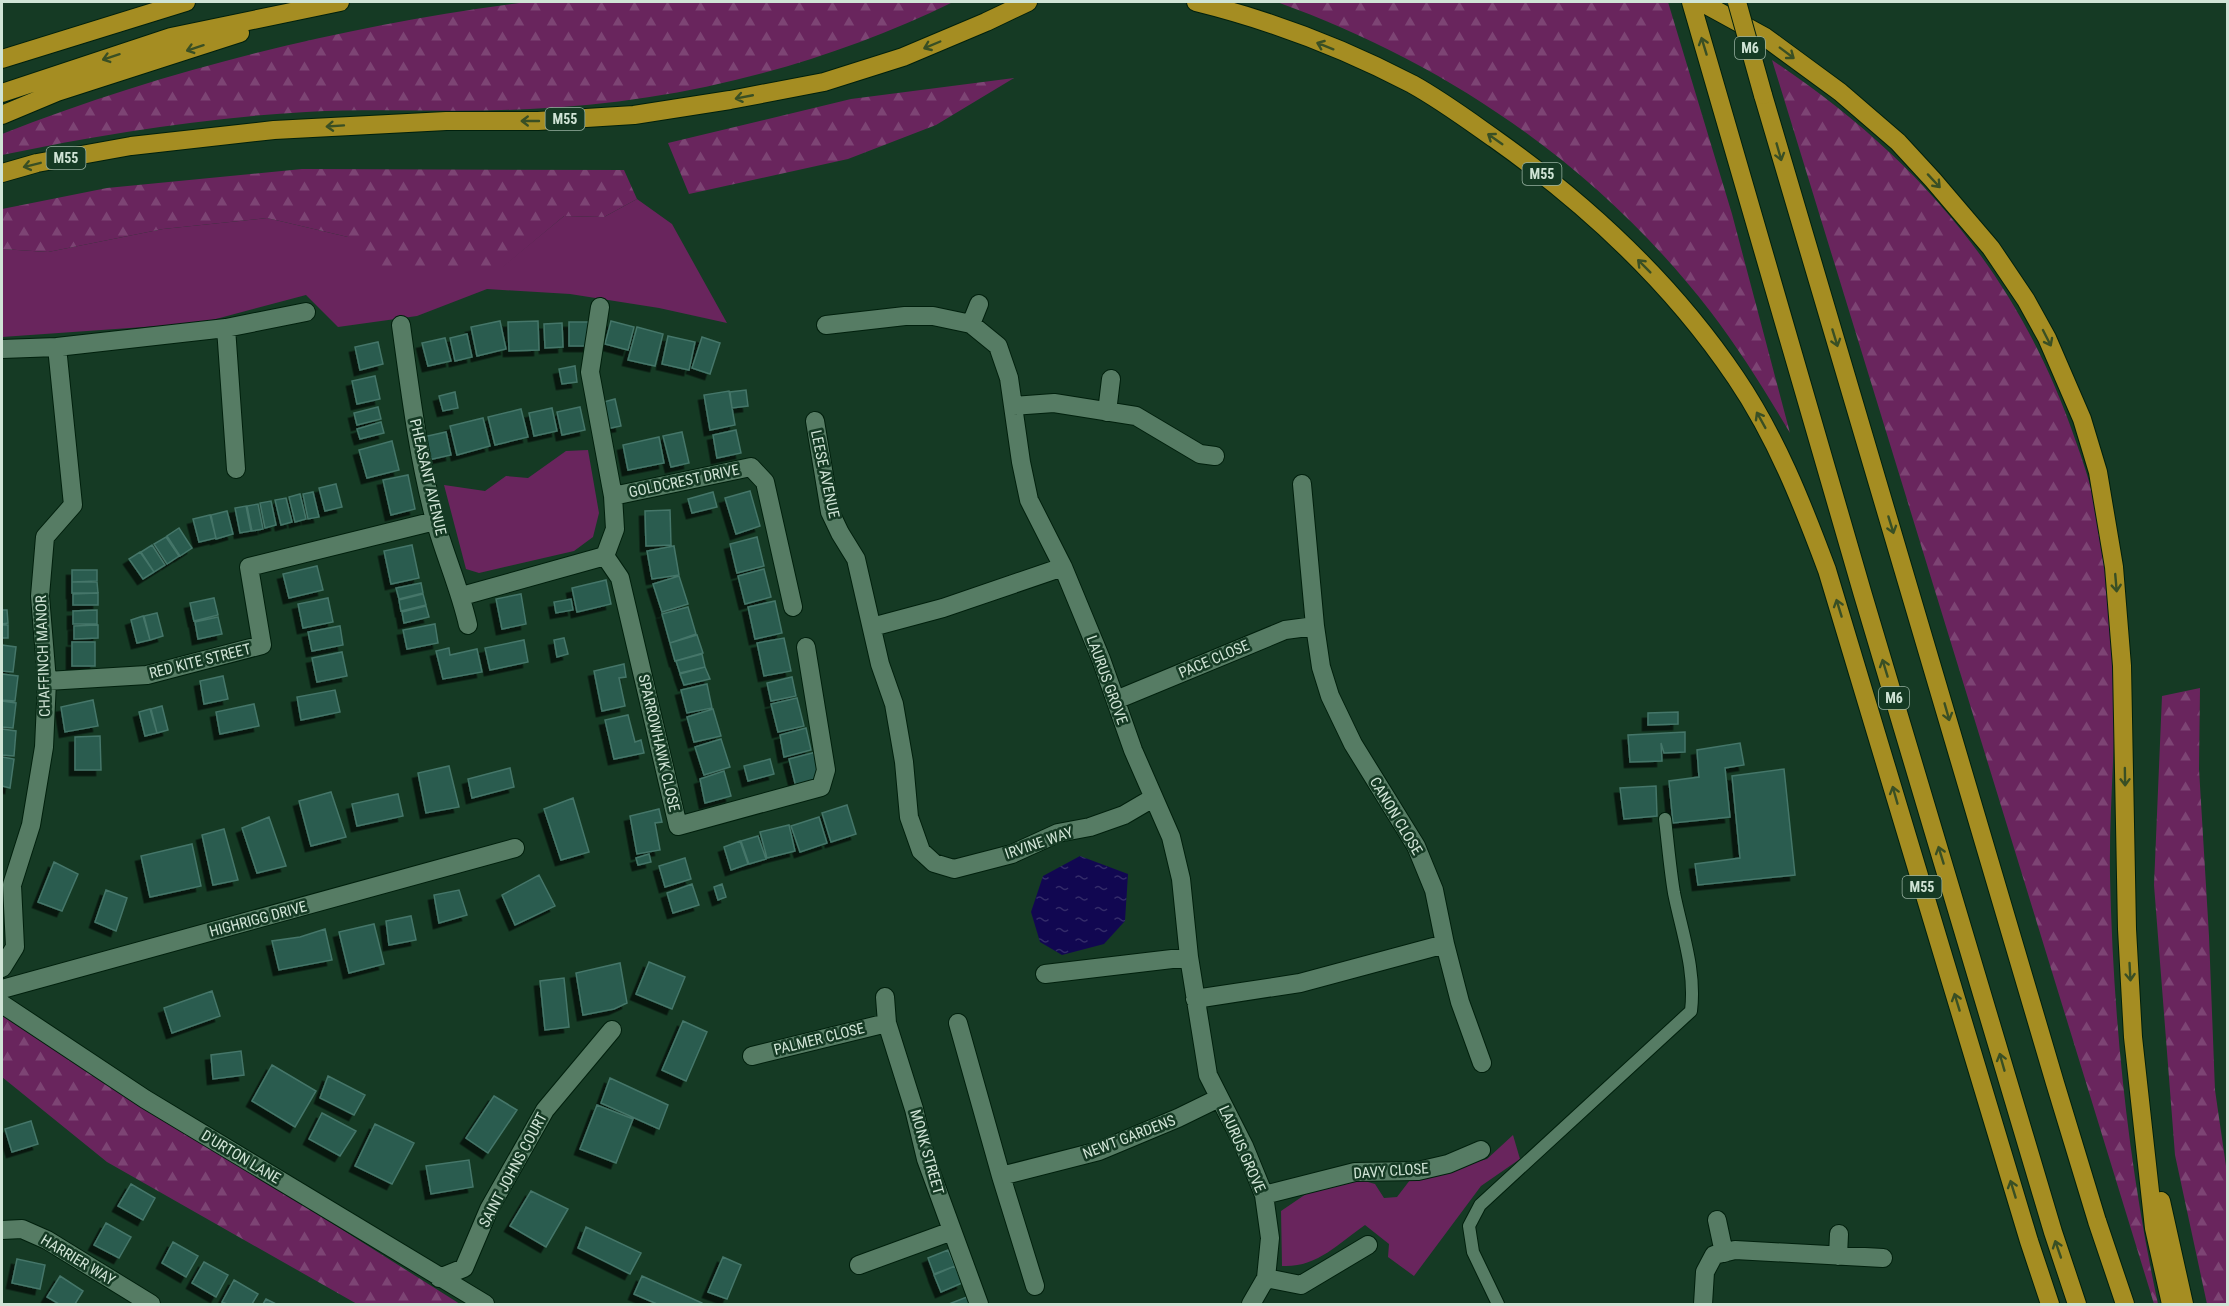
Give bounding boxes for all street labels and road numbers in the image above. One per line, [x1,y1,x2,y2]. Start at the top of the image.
road number: M6 [1735,37,1765,59]
road number: M55 [546,108,584,130]
road number: M55 [46,147,86,169]
road number: M55 [1522,163,1562,185]
street label: PHEASANT AVENUE [406,417,450,537]
street label: LEESE AVENUE [807,428,843,520]
street label: GOLDCREST DRIVE [627,461,741,501]
street label: CHAFFINCH MANOR [32,595,54,717]
street label: LAURUS GROVE [1083,633,1131,727]
street label: PACE CLOSE [1176,636,1252,682]
street label: RED KITE STREET [147,640,253,682]
street label: SPARROWHAWK CLOSE [634,673,684,813]
road number: M6 [1879,687,1909,709]
street label: CANON CLOSE [1366,774,1426,858]
street label: IRVINE WAY [1003,823,1076,863]
road number: M55 [1902,876,1942,898]
street label: HIGHRIGG DRIVE [207,897,309,941]
street label: PALMER CLOSE [772,1019,866,1059]
street label: LAURUS GROVE [1215,1103,1269,1195]
street label: MONK STREET [906,1107,948,1197]
street label: SAINT JOHNS COURT [475,1109,551,1230]
street label: NEWT GARDENS [1080,1111,1178,1163]
street label: D'URTON LANE [198,1126,284,1188]
street label: DAVY CLOSE [1353,1159,1429,1183]
street label: HARRIER WAY [38,1231,119,1289]

